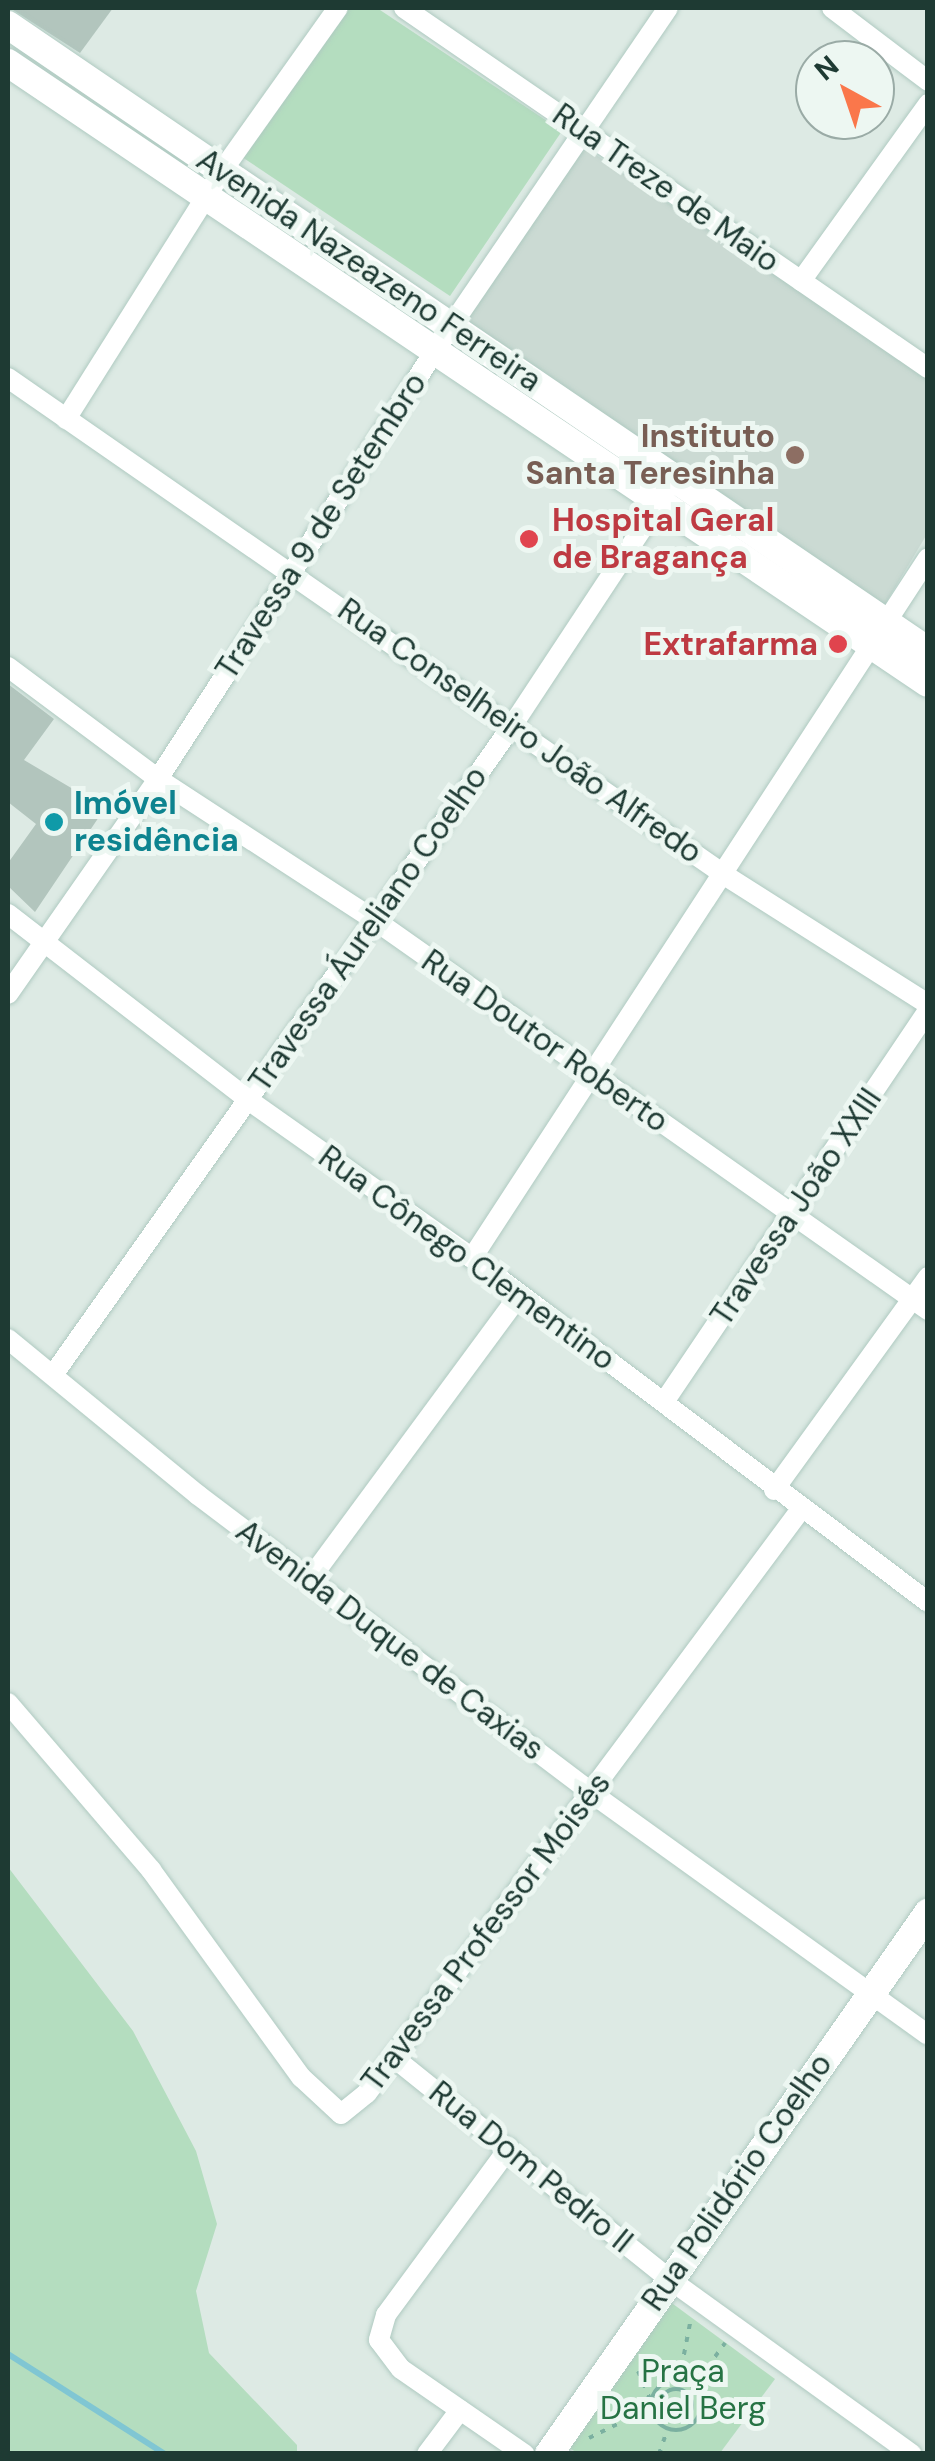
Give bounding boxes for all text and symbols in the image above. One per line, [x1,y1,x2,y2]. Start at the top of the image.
north arrow [795,40,895,140]
text: N [807,47,846,89]
street label: Rua Treze de Maio [545,95,787,281]
street label: Avenida Nazeazeno Ferreira [189,140,549,400]
street label: Travessa 9 de Setembro [208,366,434,686]
place label: Instituto Santa Teresinha [525,418,775,493]
marker: Instituto Santa Teresinha [784,444,806,466]
place label: Hospital Geral de Bragança [552,502,774,577]
marker: Hospital Geral de Bragança [516,526,542,552]
street label: Rua Conselheiro João Alfredo [331,590,709,872]
place label: Extrafarma [643,625,818,663]
marker: Extrafarma [827,633,849,655]
street label: Travessa Áureliano Coelho [241,759,495,1099]
place label: Imóvel residência [74,785,239,860]
marker: Imóvel residência [43,811,65,833]
street label: Rua Doutor Roberto [414,941,676,1141]
street label: Travessa João XXIII [702,1081,890,1333]
street label: Rua Cônego Clementino [311,1137,623,1379]
street label: Avenida Duque de Caxias [229,1512,551,1768]
street label: Travessa Professor Moisés [353,1765,619,2099]
street label: Rua Polidório Coelho [634,2046,840,2318]
street label: Rua Dom Pedro II [421,2073,641,2261]
park label: Praça Daniel Berg [600,2353,766,2428]

